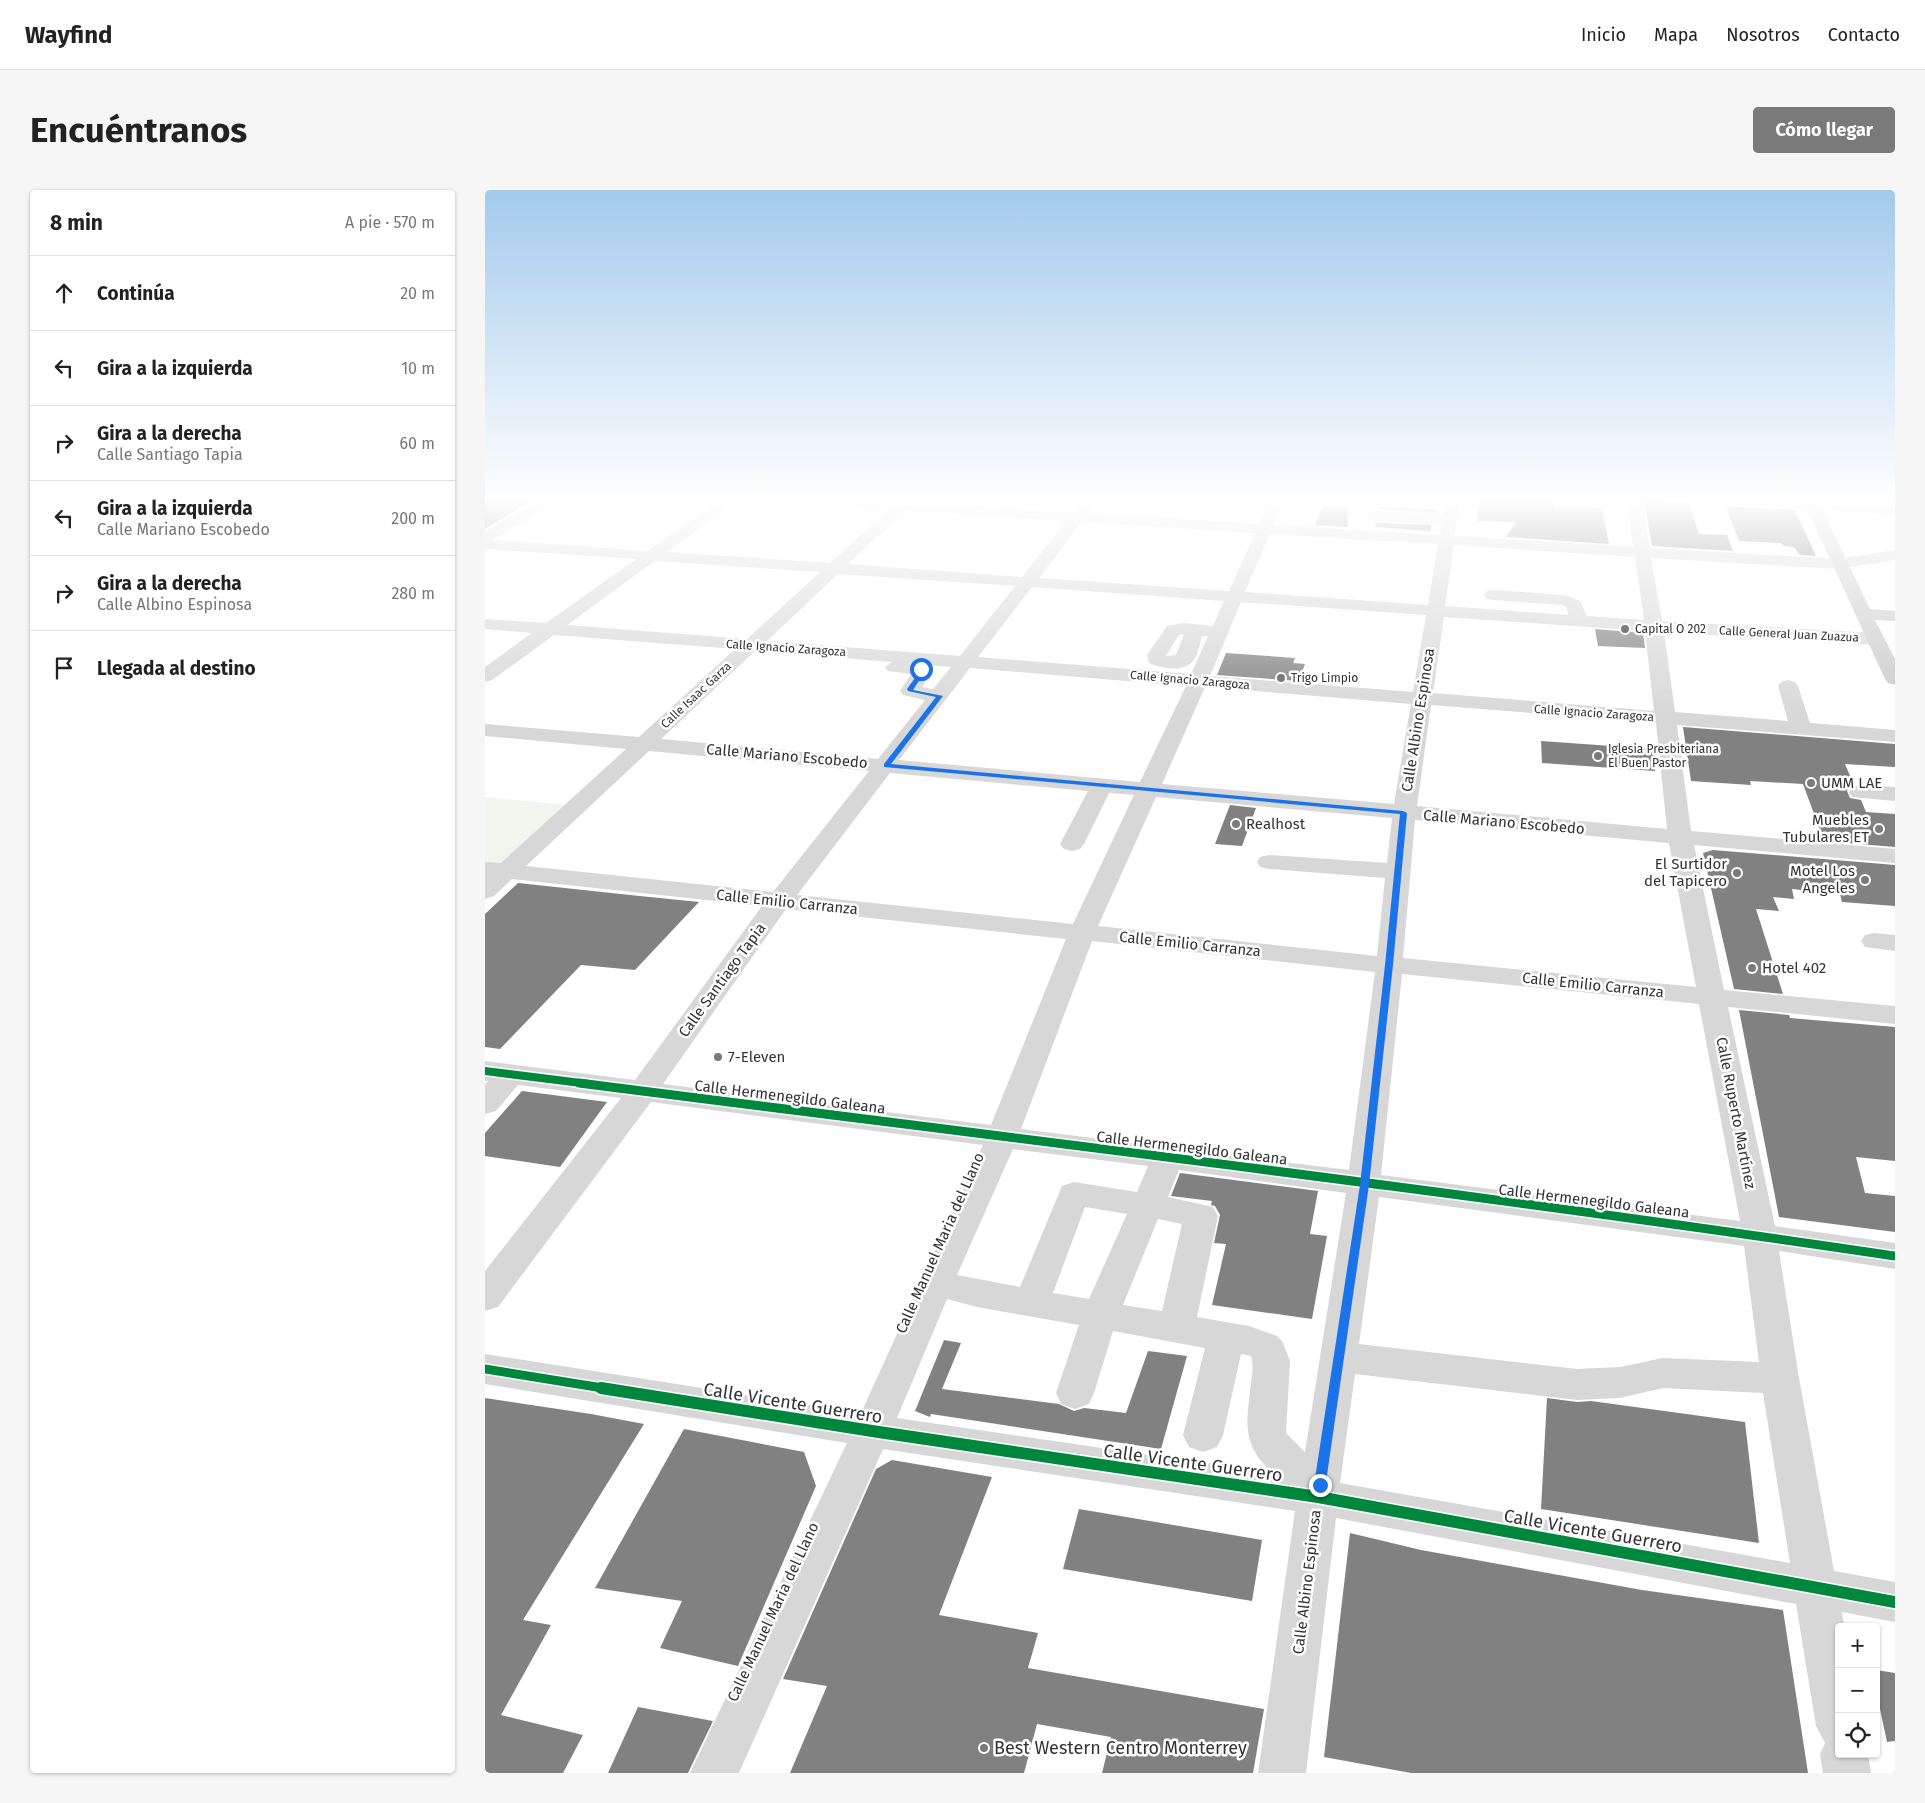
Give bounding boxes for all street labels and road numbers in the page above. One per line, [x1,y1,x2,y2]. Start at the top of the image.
street label: Calle General Juan Zuazua [1719,623,1859,645]
street label: Calle Ignacio Zaragoza [726,637,846,659]
street label: Calle Albino Espinosa [1398,647,1438,793]
street label: Calle Isaac Garza [658,659,734,731]
street label: Calle Ignacio Zaragoza [1130,668,1250,692]
street label: Calle Ignacio Zaragoza [1534,702,1654,724]
street label: Calle Mariano Escobedo [705,740,869,772]
street label: Calle Mariano Escobedo [1422,806,1586,838]
street label: Calle Emilio Carranza [715,886,859,918]
street label: Calle Santiago Tapia [675,919,769,1041]
street label: Calle Emilio Carranza [1118,928,1262,960]
street label: Calle Emilio Carranza [1521,969,1665,1001]
street label: Calle Ruperto Martínez [1712,1035,1760,1191]
street label: Calle Hermenegildo Galeana [693,1076,887,1118]
street label: Calle Hermenegildo Galeana [1095,1127,1289,1169]
street label: Calle Manuel Maria del Llano [892,1150,988,1336]
street label: Calle Hermenegildo Galeana [1497,1180,1691,1222]
street label: Calle Vicente Guerrero [702,1378,884,1428]
street label: Calle Vicente Guerrero [1102,1440,1284,1486]
street label: Calle Vicente Guerrero [1502,1504,1684,1558]
street label: Calle Albino Espinosa [1289,1509,1325,1655]
street label: Calle Manuel Maria del Llano [723,1519,823,1705]

